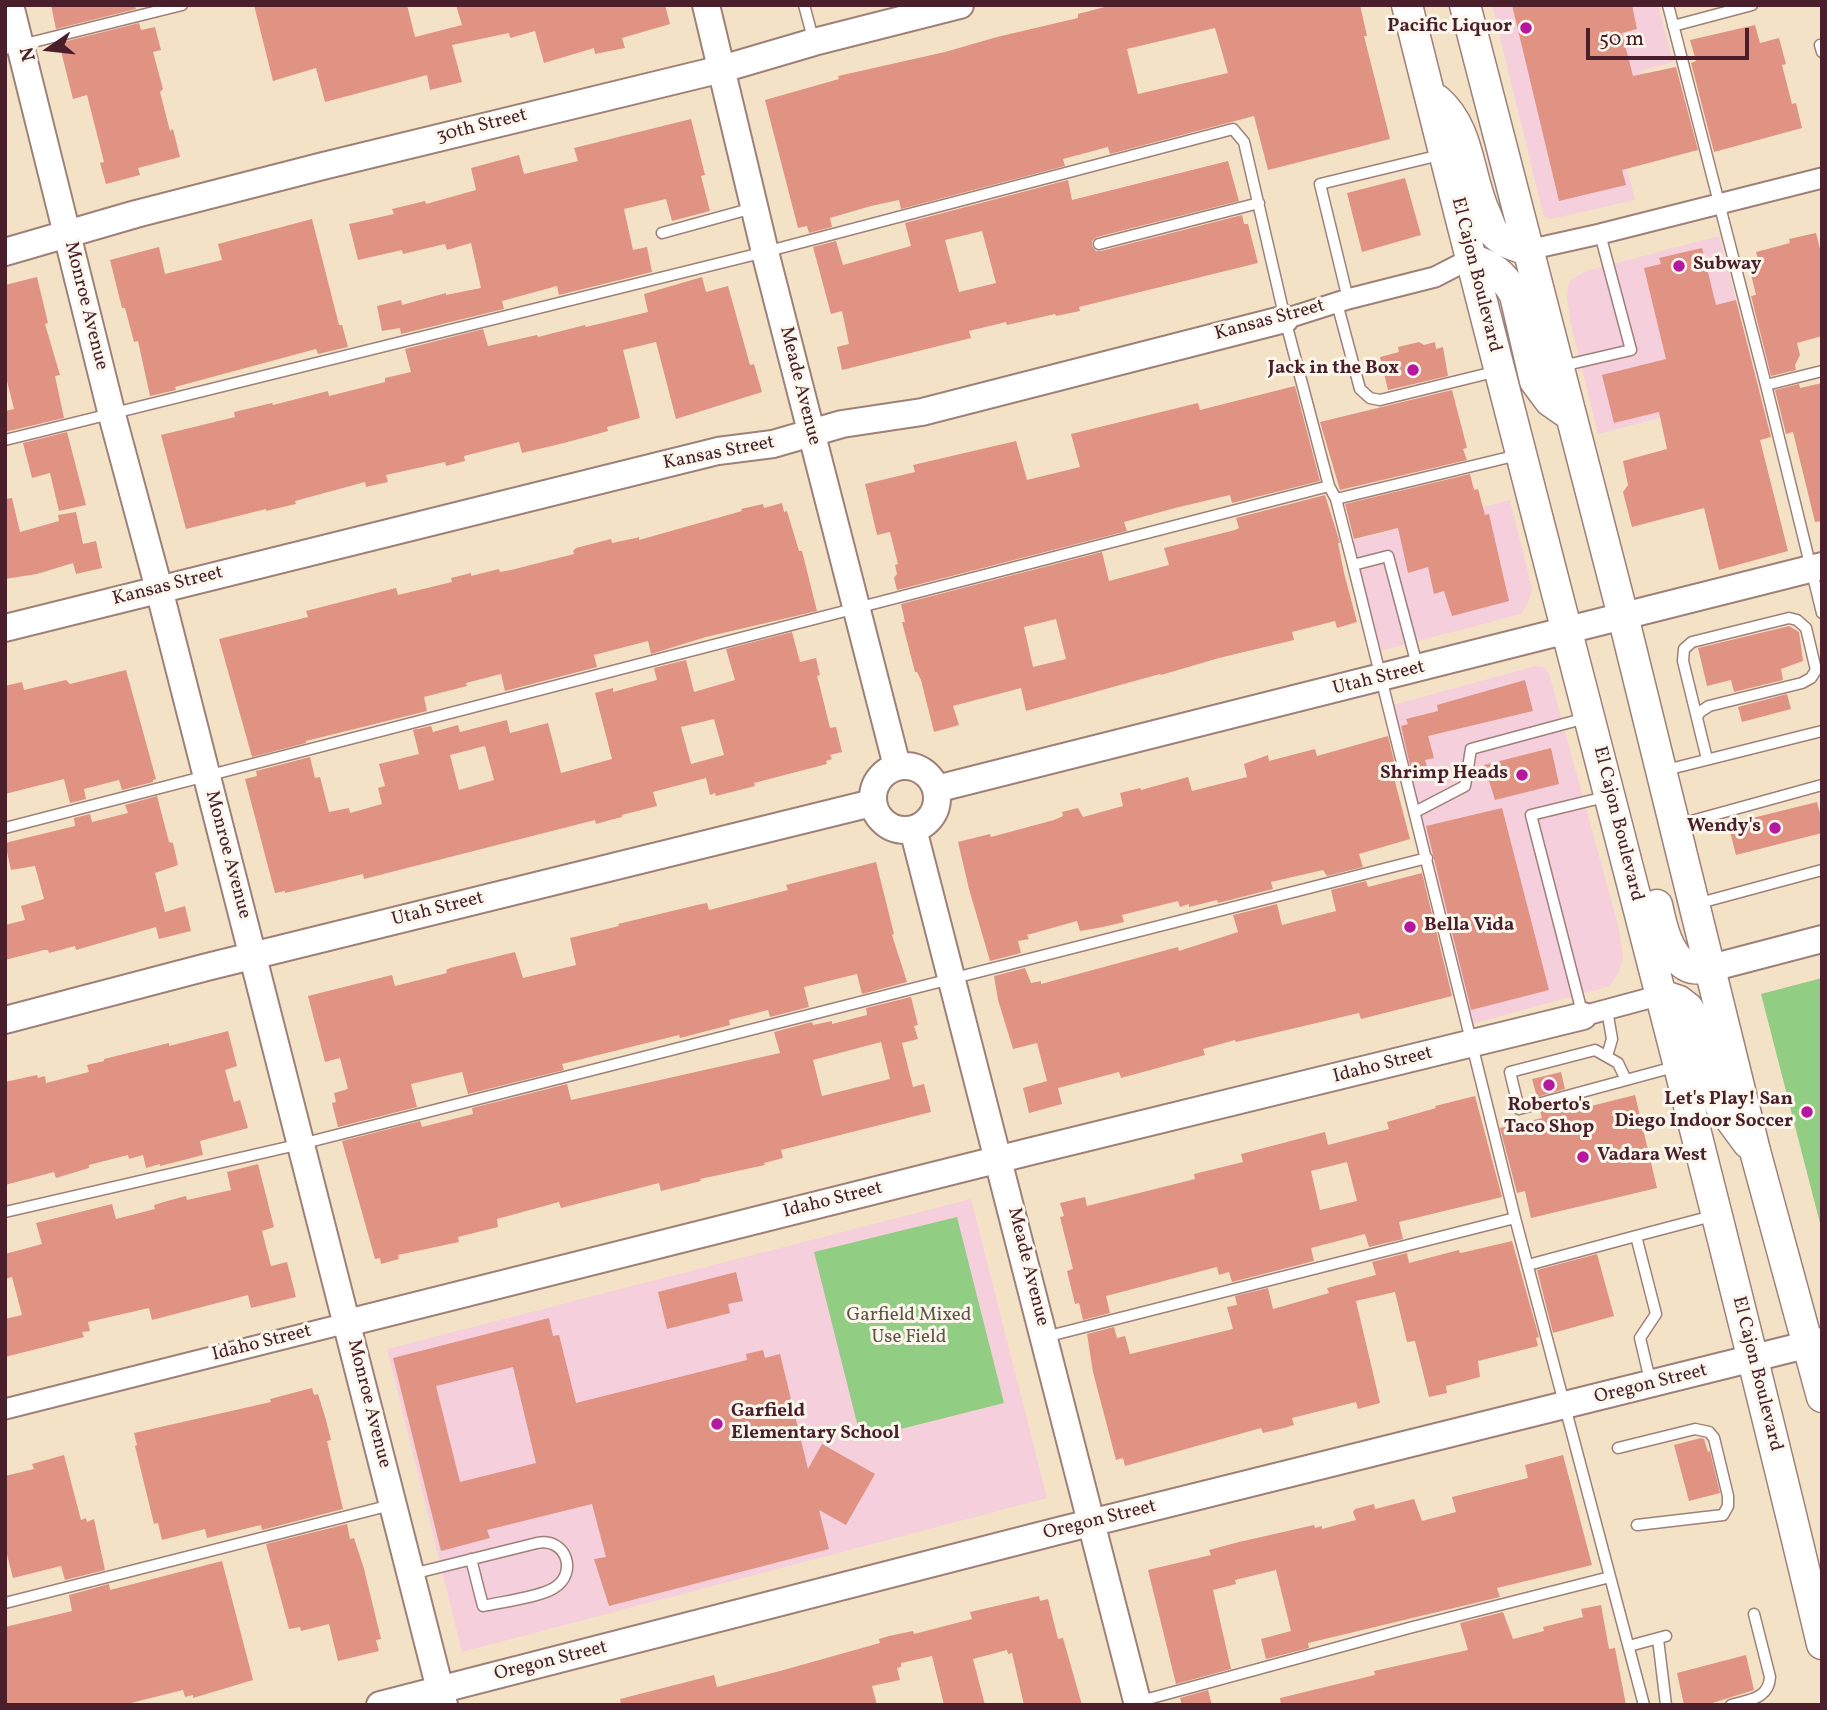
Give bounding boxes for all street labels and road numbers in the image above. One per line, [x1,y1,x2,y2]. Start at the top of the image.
street label: 30th Street [434,105,530,149]
street label: El Cajon Boulevard [1445,195,1505,355]
street label: Monroe Avenue [58,239,112,373]
street label: Kansas Street [1212,295,1328,347]
street label: Meade Avenue [773,324,825,448]
street label: Kansas Street [661,432,777,476]
street label: Kansas Street [110,562,226,612]
street label: Utah Street [1331,657,1427,701]
street label: El Cajon Boulevard [1587,744,1647,904]
street label: Monroe Avenue [199,788,255,922]
street label: Utah Street [390,888,486,932]
street label: Idaho Street [1331,1043,1435,1089]
street label: Idaho Street [781,1178,885,1224]
street label: Meade Avenue [1001,1205,1053,1329]
street label: El Cajon Boulevard [1726,1294,1786,1454]
street label: Idaho Street [210,1321,314,1367]
street label: Monroe Avenue [341,1337,395,1471]
street label: Oregon Street [1592,1360,1710,1410]
street label: Oregon Street [1041,1496,1159,1546]
street label: Oregon Street [492,1637,610,1687]

